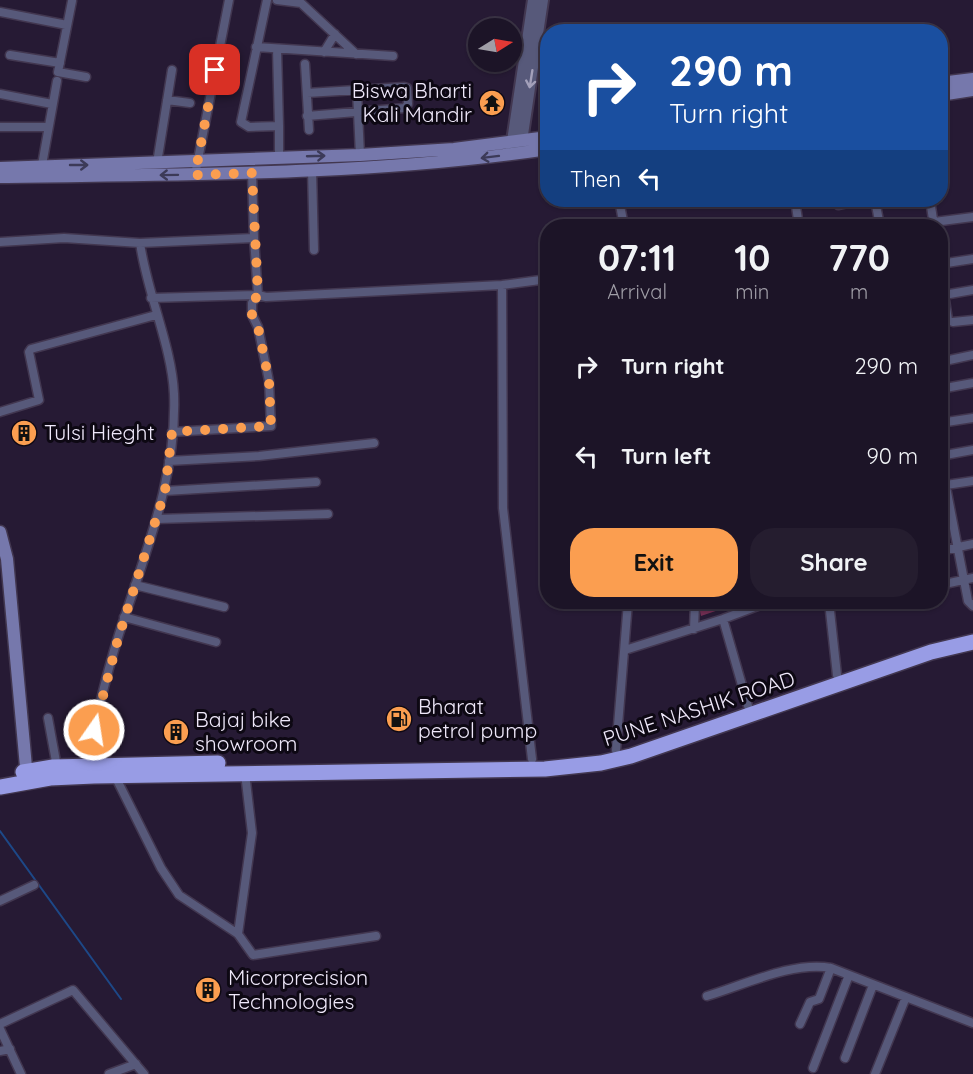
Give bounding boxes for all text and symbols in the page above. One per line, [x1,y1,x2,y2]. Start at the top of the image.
north arrow [468,18,522,72]
map controls [468,18,522,72]
pin [189,44,240,95]
text: 290 m [669,44,793,97]
icon: right [570,48,648,126]
icon: arrive [198,53,231,86]
one-way arrow [526,68,537,88]
place label: Biswa Bharti Kali Mandir [352,77,472,127]
temple icon: Biswa Bharti Kali Mandir [477,88,507,118]
text: Turn right [669,96,788,130]
one-way arrow [306,150,326,162]
one-way arrow [480,152,500,163]
one-way arrow [69,159,89,171]
icon: left [633,162,666,195]
text: Then [570,165,621,193]
one-way arrow [160,169,180,181]
text: 07:11 [598,235,676,280]
text: 10 [734,235,770,280]
text: 770 [828,235,890,280]
text: Arrival [607,279,667,304]
text: min [735,279,769,304]
text: m [850,279,868,304]
icon: right [570,350,603,383]
text: Turn right [621,352,725,380]
text: 290 m [854,352,918,380]
building icon: Tulsi Hieght [9,418,39,448]
place label: Tulsi Hieght [44,419,155,445]
icon: left [570,440,603,473]
text: Turn left [621,442,711,470]
text: 90 m [867,442,918,470]
button: Exit [570,528,738,597]
button: Share [750,528,918,597]
street label: PUNE NASHIK ROAD [600,665,798,751]
place label: Bharat petrol pump [418,693,537,743]
position arrow [62,698,126,762]
fuel station icon: Bharat petrol pump [384,704,414,734]
place label: Bajaj bike showroom [195,706,297,756]
building icon: Bajaj bike showroom [161,717,191,747]
place label: Micorprecision Technologies [228,964,368,1014]
building icon: Micorprecision Technologies [193,975,223,1005]

